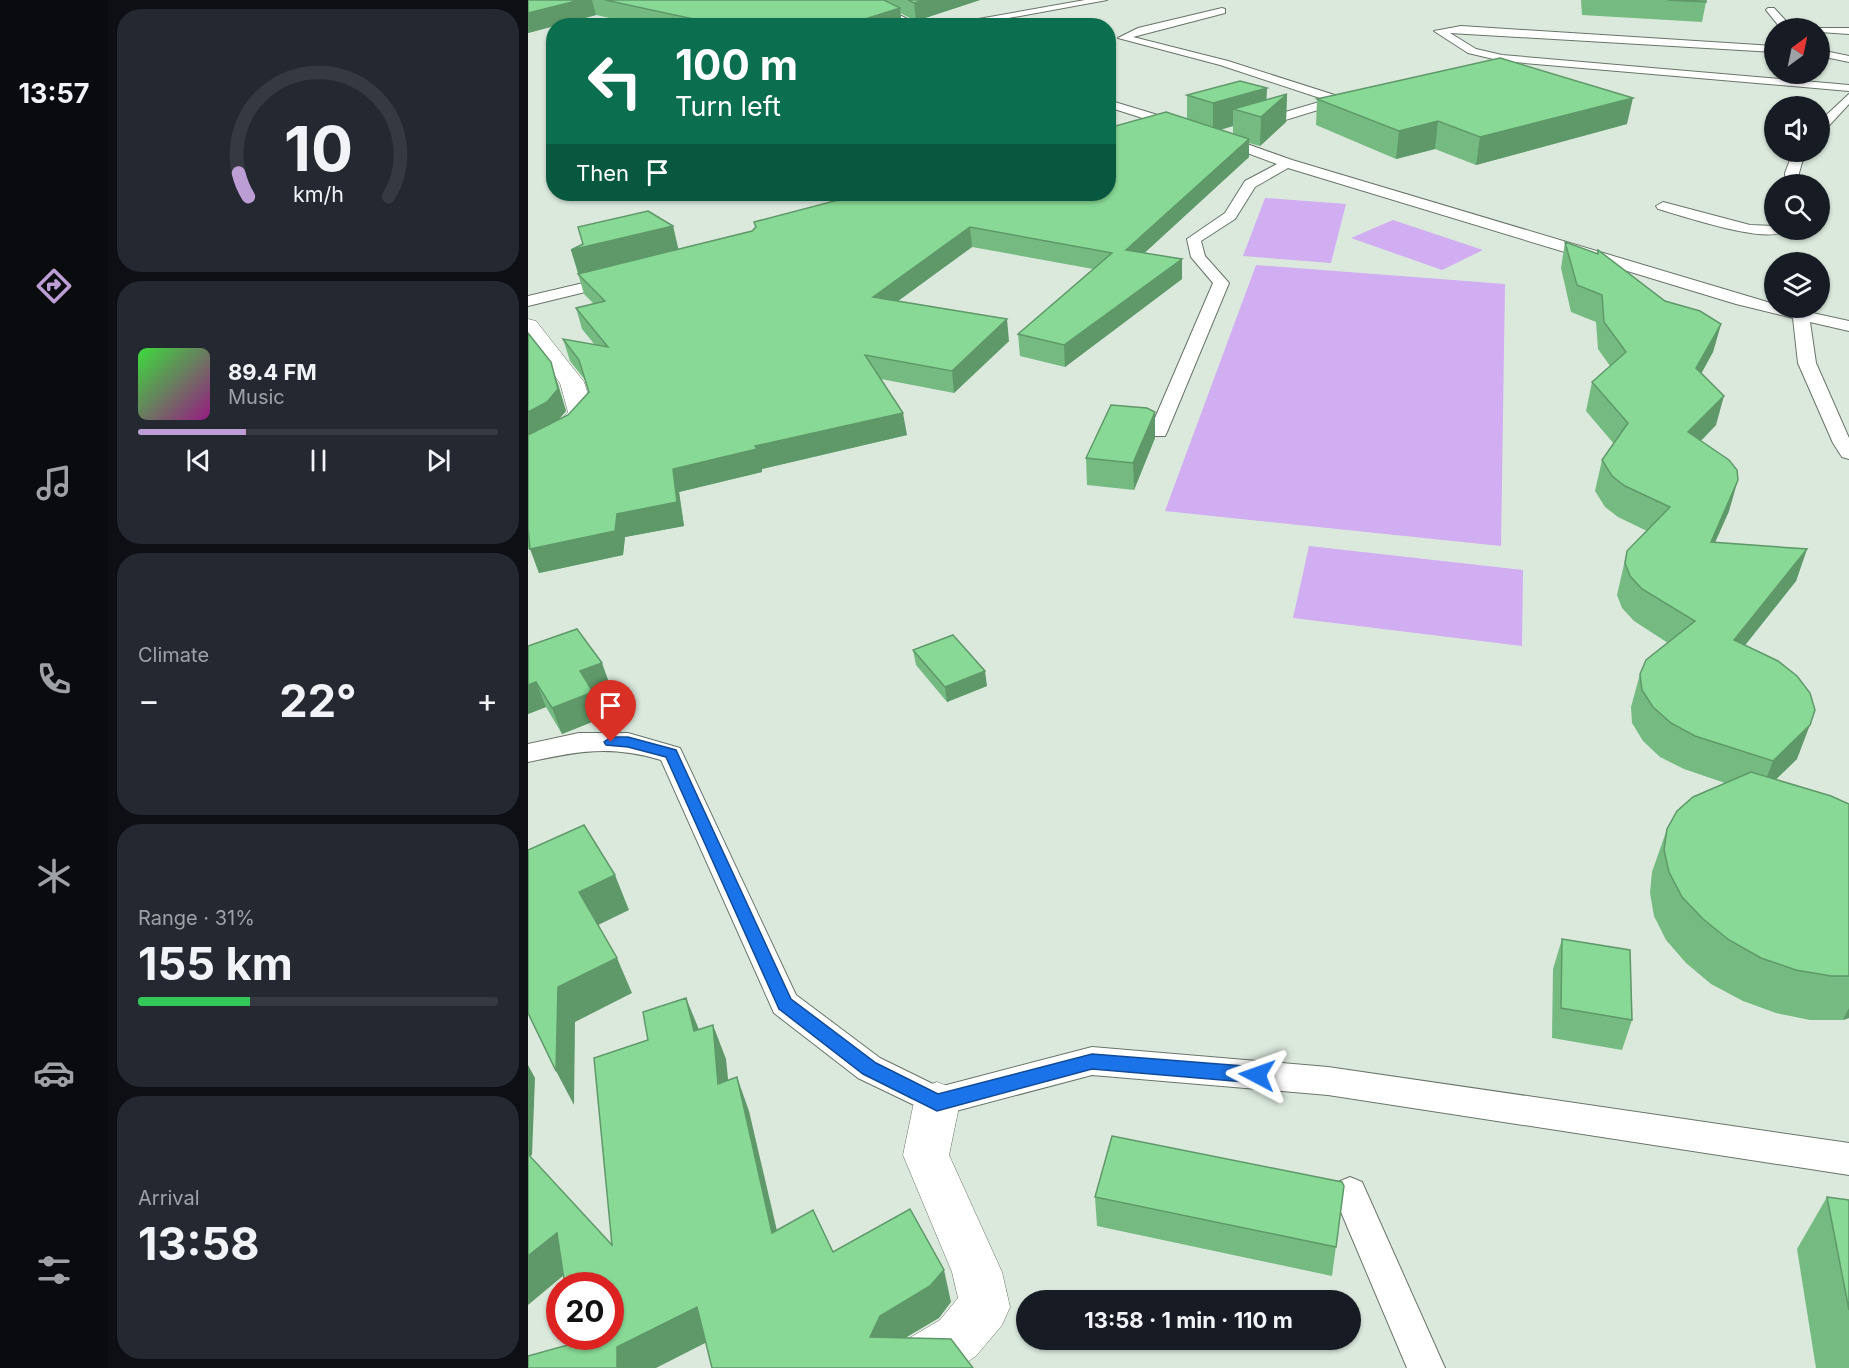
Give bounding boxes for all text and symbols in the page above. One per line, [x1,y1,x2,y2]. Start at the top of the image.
north arrow [1764,18,1830,84]
map controls [1764,18,1830,318]
text: 100 m [675,39,798,90]
icon: left [576,42,654,120]
text: 13:57 [18,77,90,110]
text: Turn left [675,90,781,123]
button: sound [1764,96,1830,162]
text: 10 [284,112,352,187]
icon: arrive [641,156,674,189]
text: Then [576,160,629,186]
button: search [1764,174,1830,240]
text: km/h [293,182,343,208]
button: layers [1764,252,1830,318]
icon: directions [33,265,75,307]
text: 89.4 FM [228,359,317,385]
text: Music [228,385,285,409]
icon: previous [182,444,215,477]
icon: pause [302,444,335,477]
icon: next [422,444,455,477]
icon: music [33,462,75,504]
text: Climate [138,643,209,667]
icon: phone [33,658,75,700]
text: 22° [279,673,357,728]
text: − [138,680,160,720]
text: + [476,680,498,720]
pin [585,680,636,742]
icon: arrive [594,689,627,722]
icon: climate [33,855,75,897]
text: Range · 31% [138,906,255,930]
text: 155 km [138,936,293,991]
position arrow [1225,1043,1289,1107]
icon: car [33,1052,75,1094]
text: Arrival [138,1186,200,1210]
text: 13:58 [138,1216,260,1271]
icon: filters [33,1249,75,1291]
speed limit sign: 20 [546,1272,624,1350]
text: 13:58 · 1 min · 110 m [1084,1307,1293,1333]

